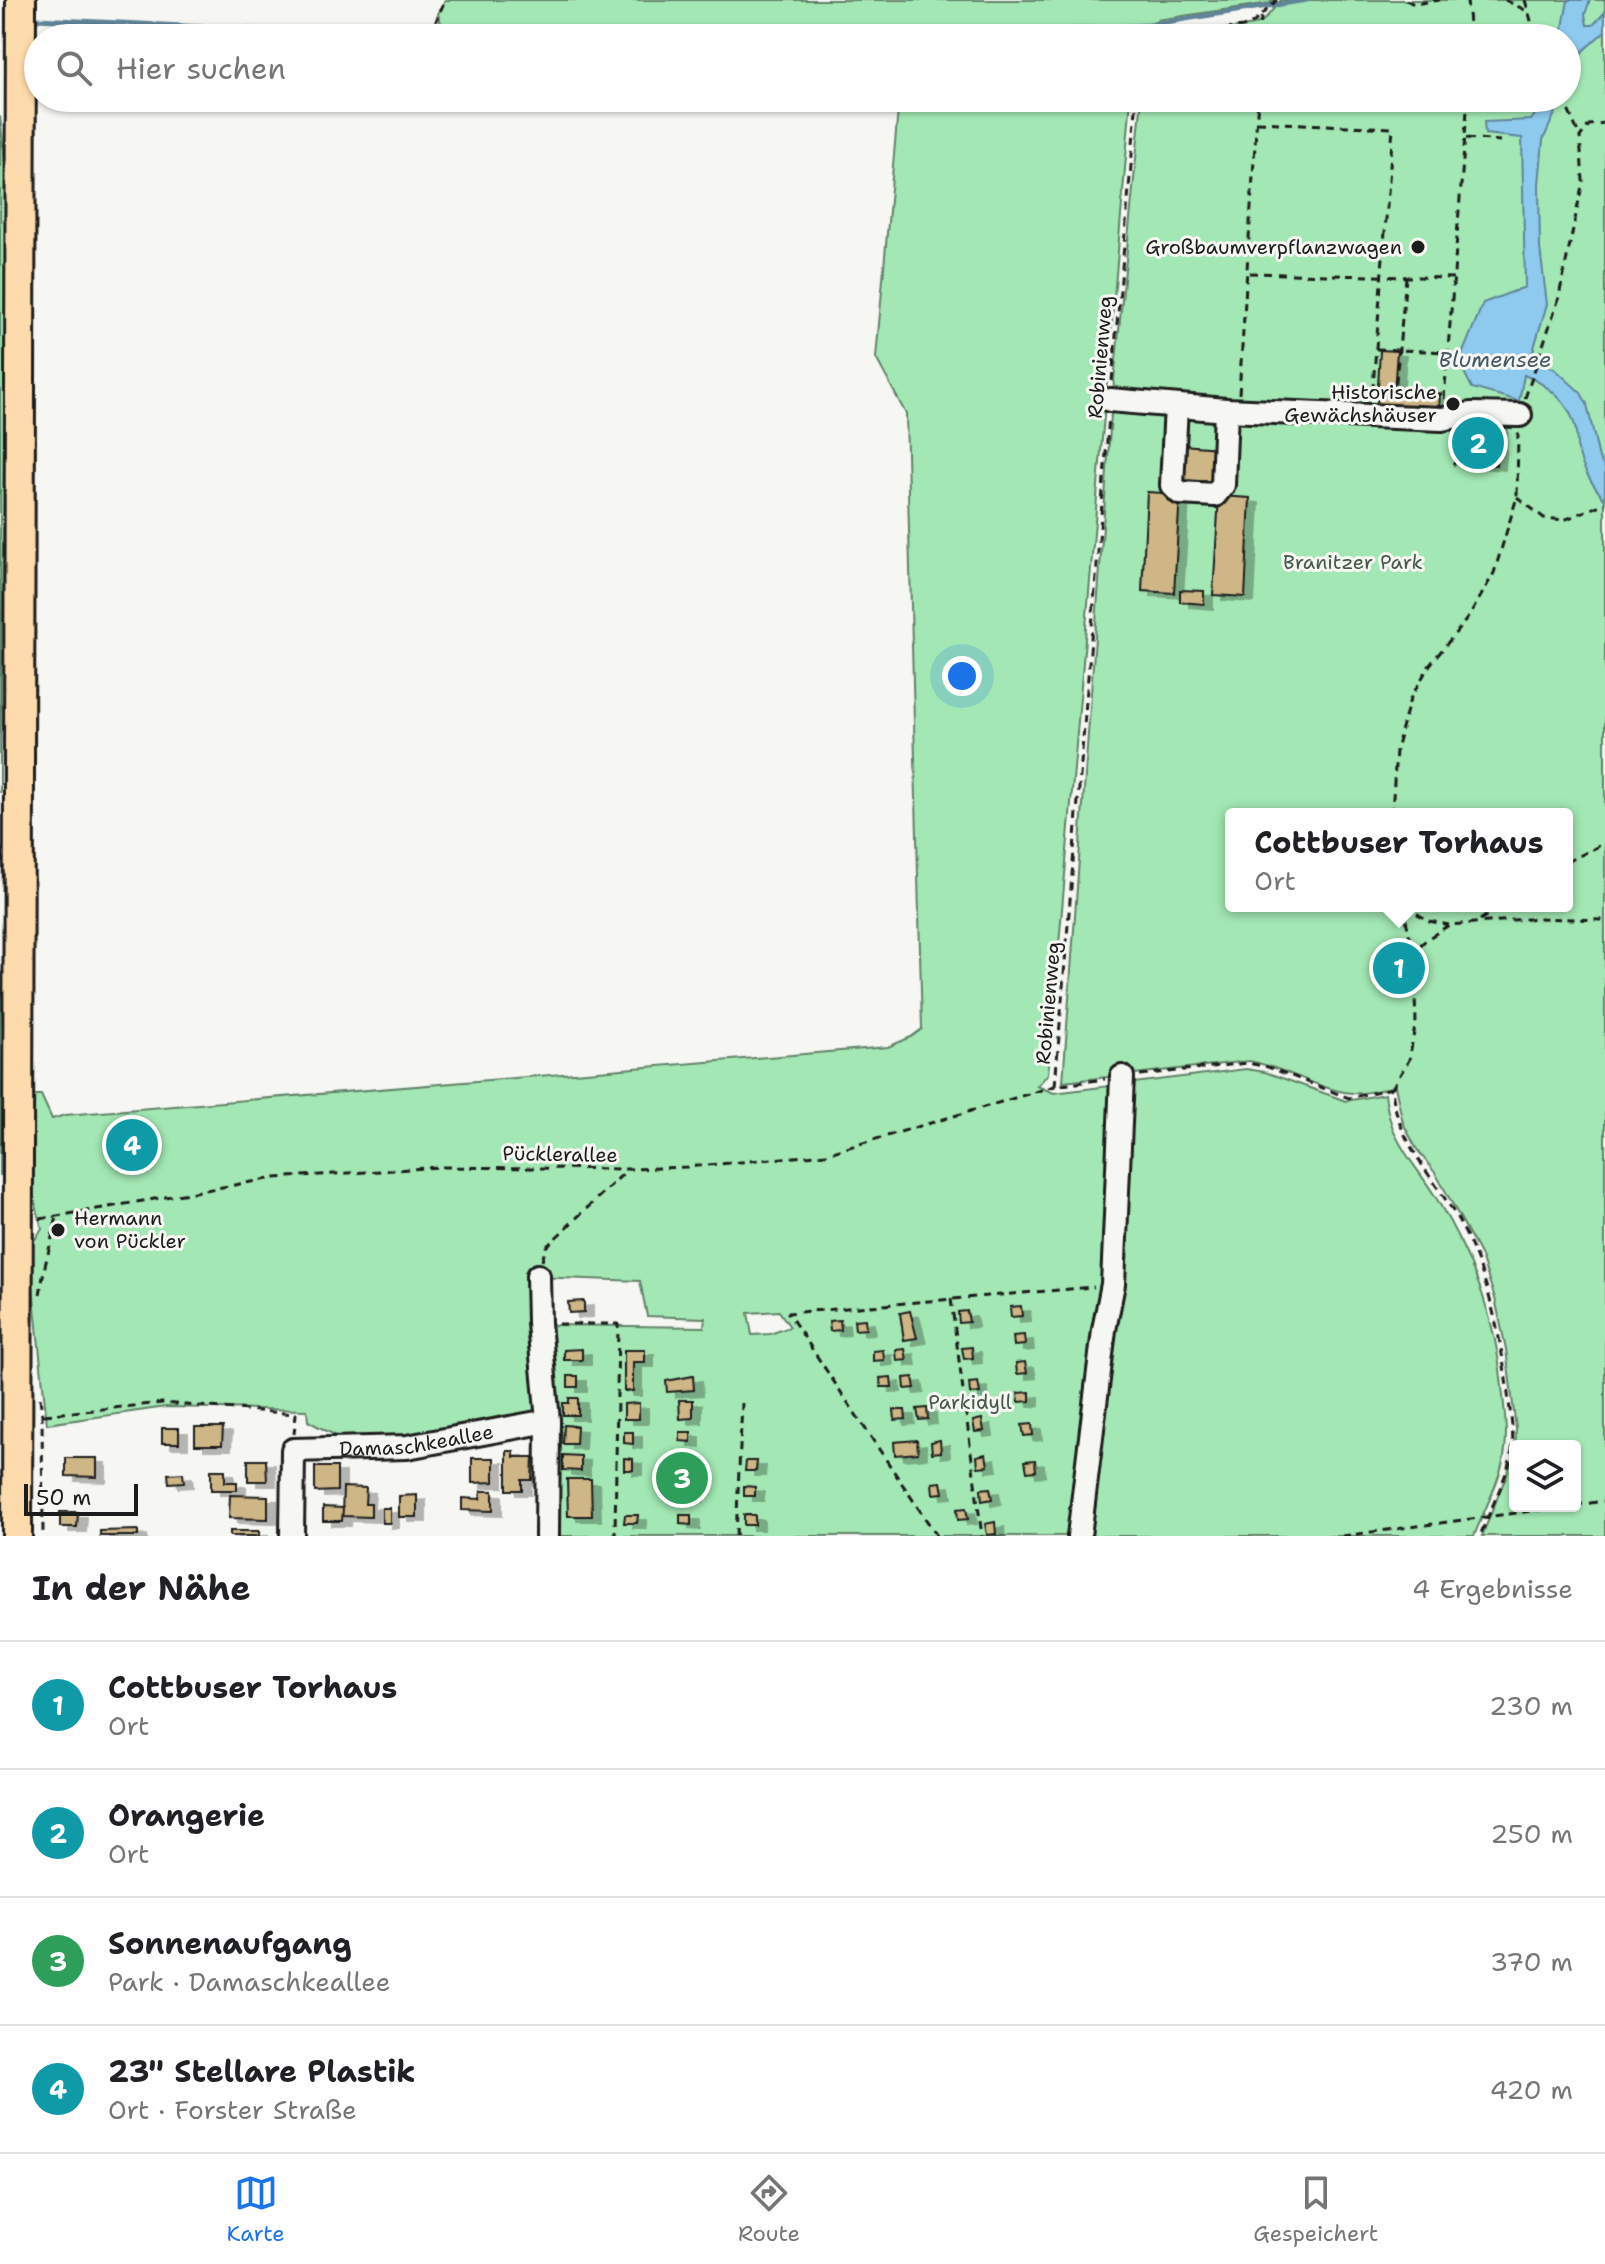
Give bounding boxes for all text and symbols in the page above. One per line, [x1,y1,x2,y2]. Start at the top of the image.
search box [24,24,1581,112]
icon: search [52,46,96,90]
text: Hier suchen [116,48,286,89]
place label: Großbaumverpflanzwagen [1145,234,1402,260]
marker: Großbaumverpflanzwagen [1409,238,1427,256]
street label: Robinienweg [1082,294,1118,420]
water label: Blumensee [1439,345,1551,374]
place label: Historische Gewächshäuser [1284,379,1437,428]
marker: Historische Gewächshäuser [1444,395,1462,413]
pin: 2 [1452,413,1504,473]
park label: Branitzer Park [1283,549,1423,575]
your location [942,656,982,696]
popup [1225,808,1573,912]
text: Cottbuser Torhaus [1254,822,1544,863]
text: Ort [1254,863,1296,898]
pin: 1 [1373,938,1425,998]
street label: Robinienweg [1030,940,1066,1066]
pin: 4 [106,1115,158,1175]
street label: Pücklerallee [502,1140,618,1168]
place label: Hermann von Pückler [74,1205,186,1254]
marker: Hermann von Pückler [49,1221,67,1239]
park label: Parkidyll [928,1389,1012,1415]
street label: Damaschkeallee [339,1418,495,1462]
map controls [1509,1440,1581,1512]
button: layers [1509,1440,1581,1512]
pin: 3 [656,1448,708,1508]
scale bar [24,1480,138,1516]
text: 50 m [36,1483,91,1512]
text: In der Nähe [32,1565,251,1611]
text: 4 Ergebnisse [1412,1571,1573,1606]
text: Cottbuser Torhaus [108,1667,397,1708]
text: 1 [52,1688,64,1723]
text: 230 m [1489,1688,1573,1723]
text: Ort [108,1708,149,1743]
text: Orangerie [108,1795,265,1836]
text: 2 [49,1816,67,1851]
text: 250 m [1490,1816,1573,1851]
text: Ort [108,1836,149,1871]
text: Sonnenaufgang [108,1923,352,1964]
text: 3 [49,1944,67,1979]
text: 370 m [1490,1944,1573,1979]
text: Park · Damaschkeallee [108,1964,390,1999]
text: 23" Stellare Plastik [108,2051,416,2092]
text: 4 [49,2072,67,2107]
text: 420 m [1490,2072,1573,2107]
text: Ort · Forster Straße [108,2092,357,2127]
tab: Karte [227,2171,285,2248]
tab: Route [738,2171,800,2248]
tab: Gespeichert [1253,2171,1378,2248]

